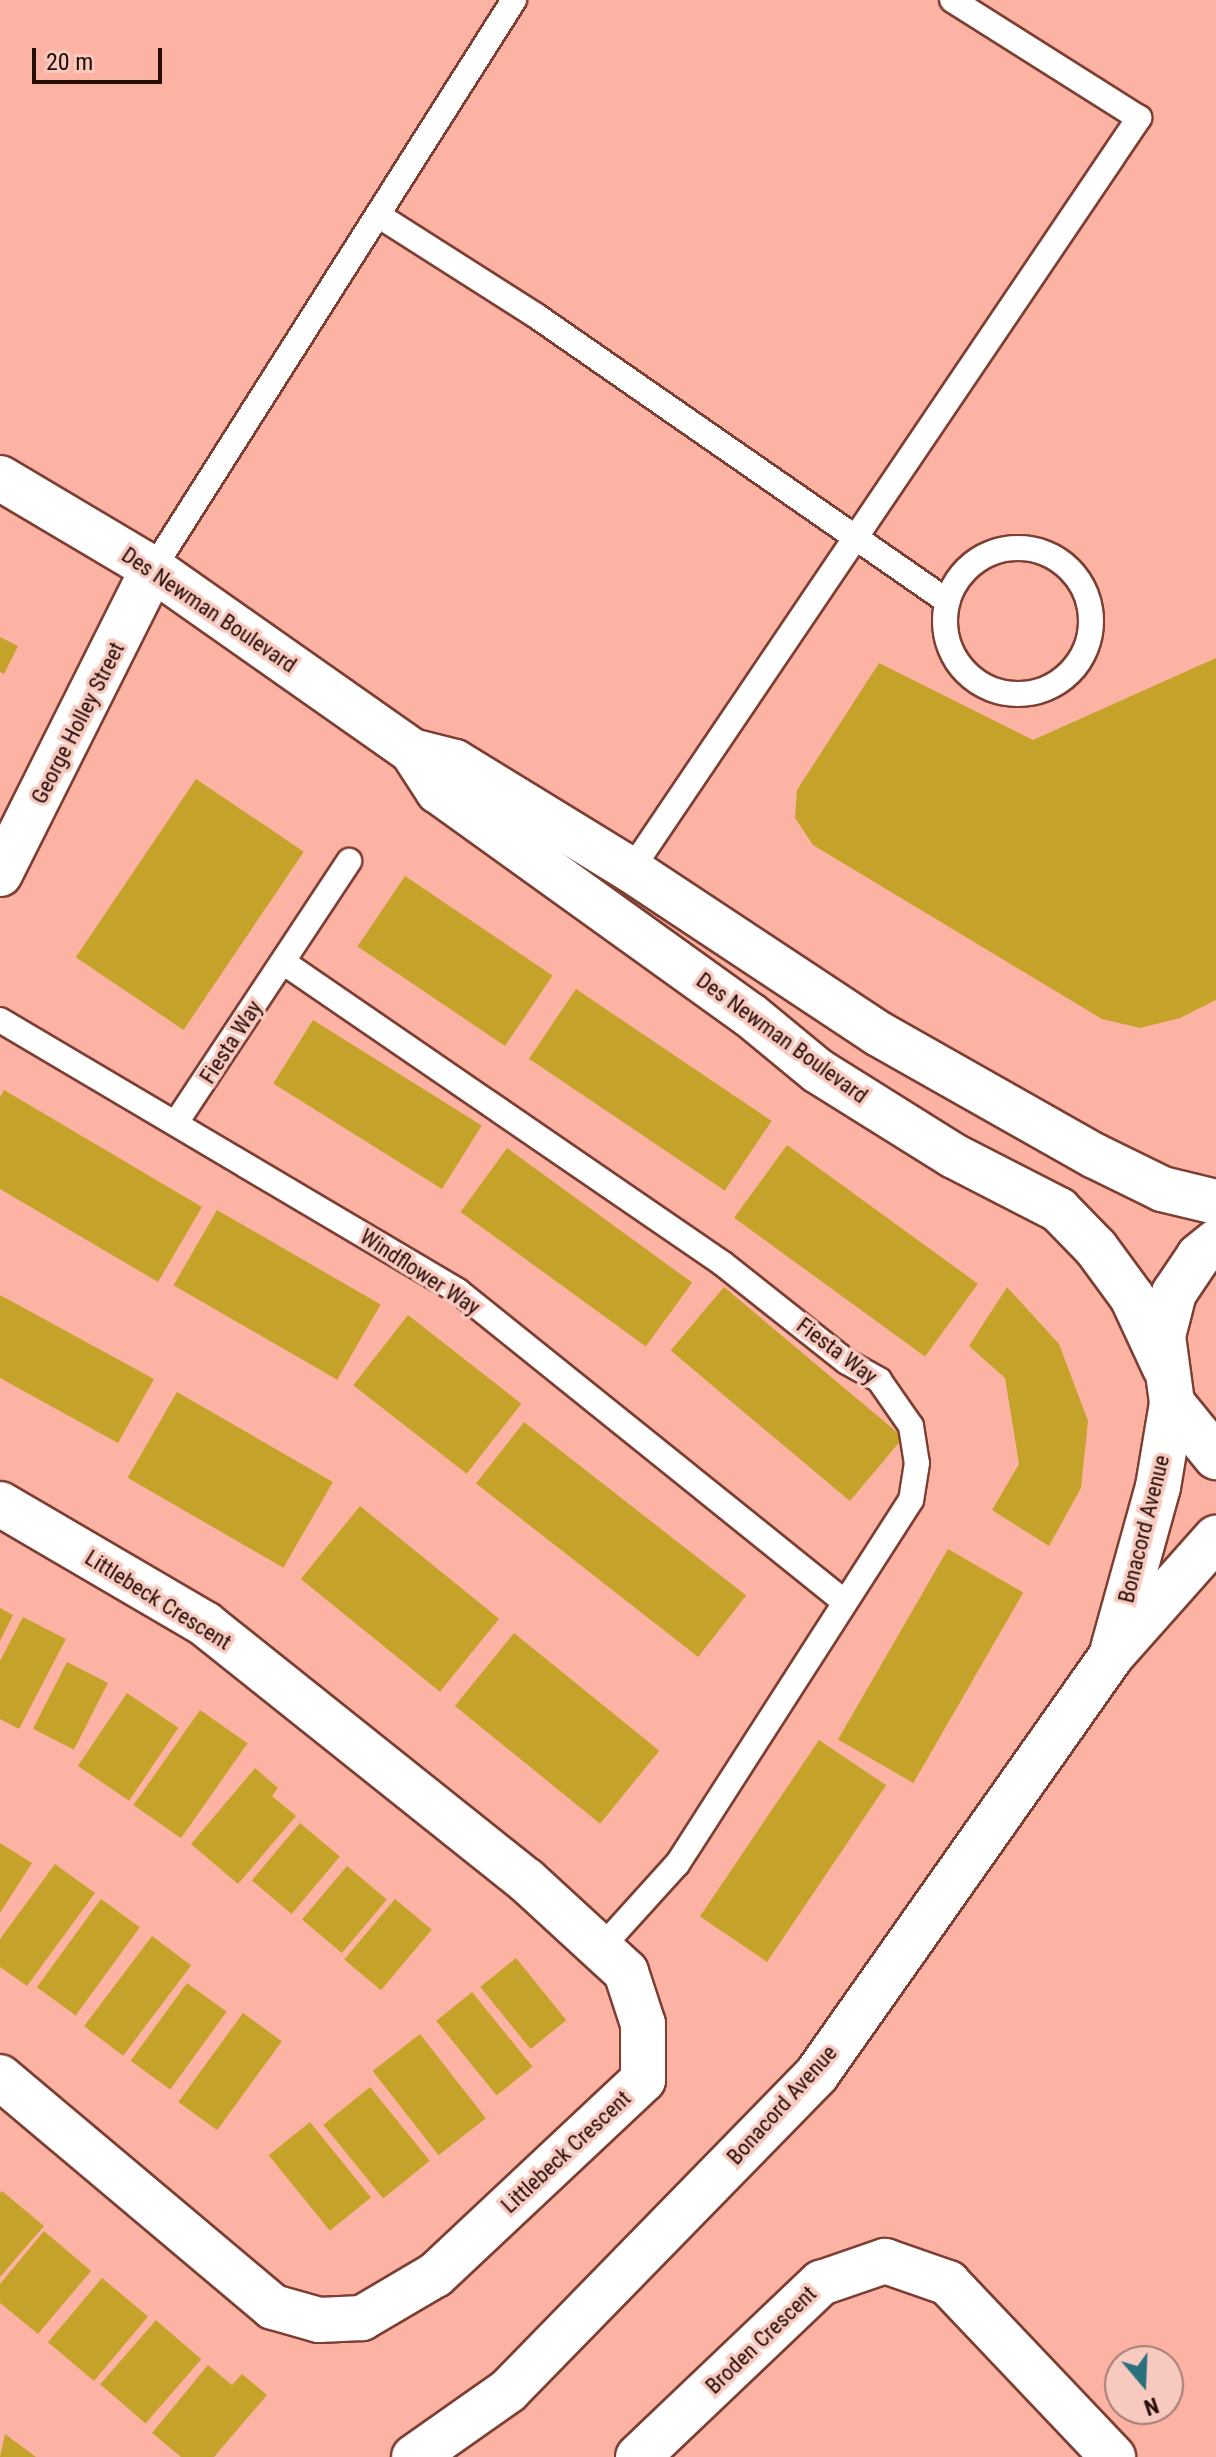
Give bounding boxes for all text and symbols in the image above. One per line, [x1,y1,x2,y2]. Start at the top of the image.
scale bar [36,32,166,82]
text: 20 m [46,48,93,76]
street label: Des Newman Boulevard [117,542,301,678]
street label: George Holley Street [26,638,130,808]
street label: Des Newman Boulevard [691,967,873,1109]
street label: Fiesta Way [194,995,268,1089]
street label: Windflower Way [355,1223,485,1321]
street label: Fiesta Way [792,1312,882,1390]
street label: Bonacord Avenue [1113,1452,1175,1606]
street label: Littlebeck Crescent [80,1545,236,1655]
street label: Bonacord Avenue [722,2040,842,2170]
street label: Littlebeck Crescent [496,2085,636,2219]
street label: Broden Crescent [700,2281,822,2399]
north arrow [1104,2345,1184,2425]
text: N [1141,2392,1162,2420]

